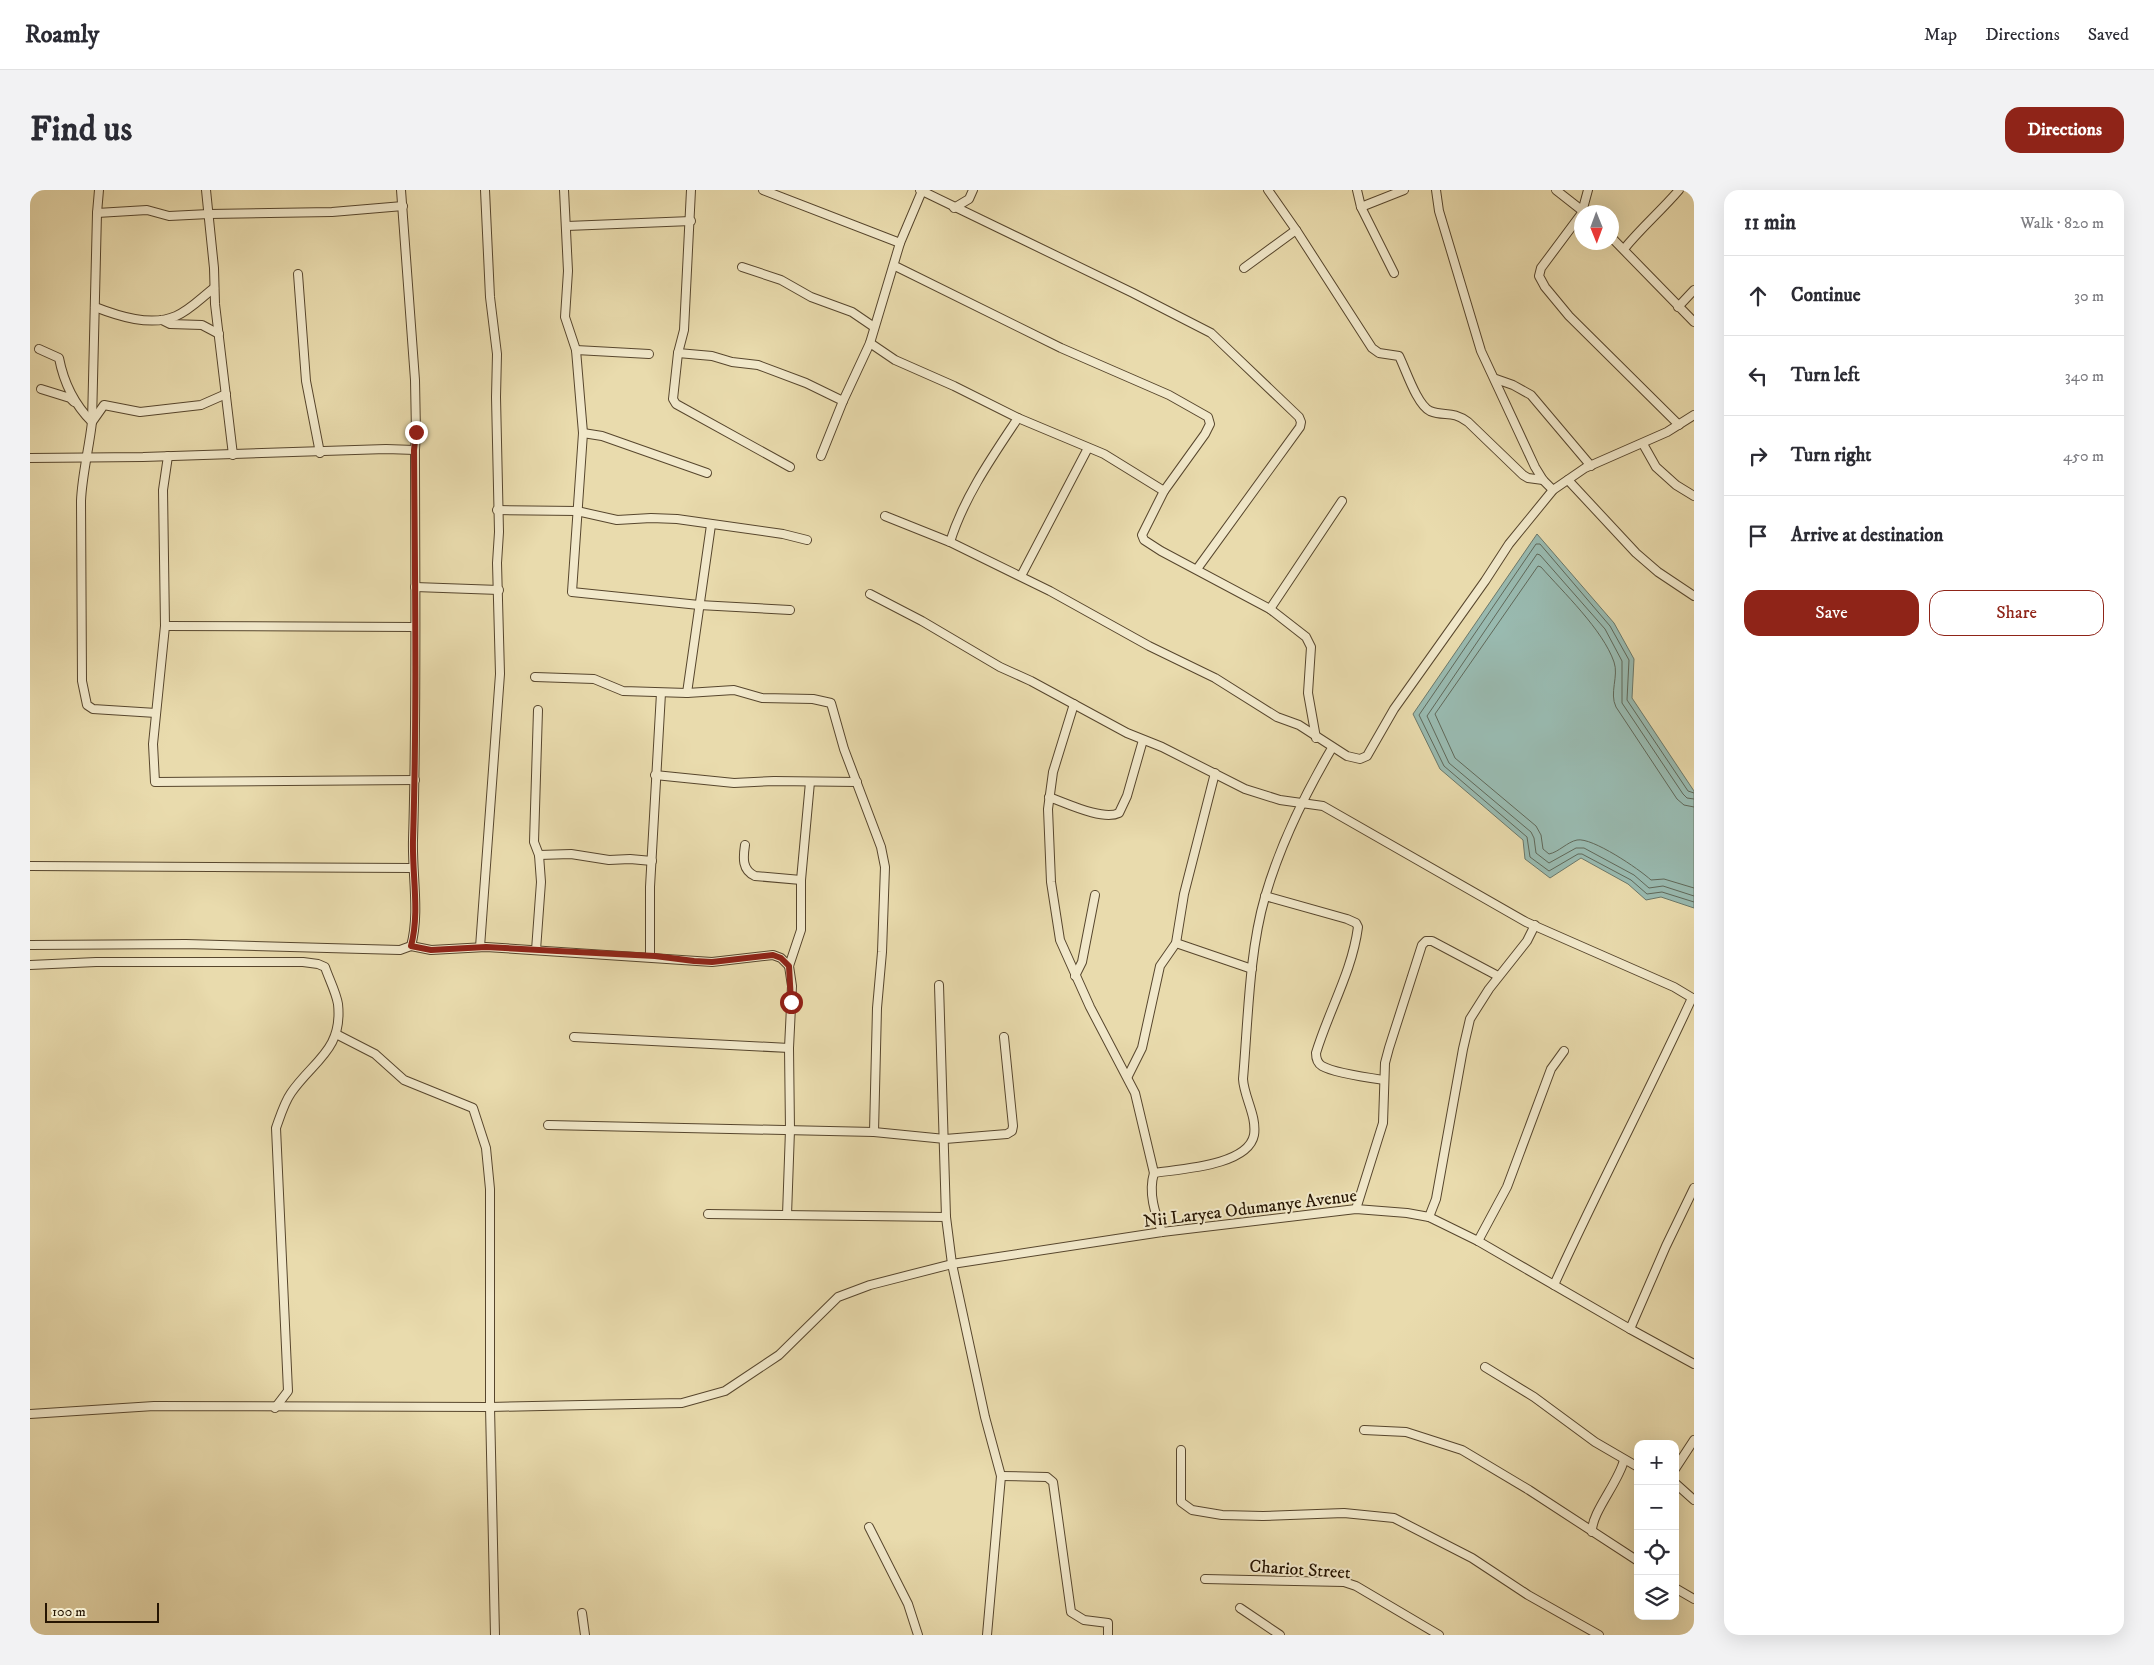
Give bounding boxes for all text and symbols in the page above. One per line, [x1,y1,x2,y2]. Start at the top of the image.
text: Roamly [25,20,99,50]
text: Map [1924,24,1957,46]
text: Directions [1985,24,2060,46]
text: Saved [2088,24,2129,46]
button: Directions [2005,107,2124,153]
text: Find us [30,108,132,152]
north arrow [1574,205,1619,250]
text: 11 min [1744,210,1796,236]
text: Walk · 820 m [2020,213,2104,233]
icon: ahead [1744,282,1772,310]
text: Continue [1791,284,1861,307]
text: 30 m [2074,286,2104,306]
icon: left [1744,362,1772,390]
text: Turn left [1791,364,1860,387]
text: 340 m [2065,366,2104,386]
route end [405,421,428,444]
icon: right [1744,442,1772,470]
text: Turn right [1791,444,1871,467]
text: 450 m [2063,446,2104,466]
icon: arrive [1744,522,1772,550]
text: Arrive at destination [1791,524,1943,547]
button: Save [1744,590,1919,636]
button: Share [1929,590,2104,636]
route start [780,991,803,1014]
street label: Nii Laryea Odumanye Avenue [1142,1185,1358,1233]
map controls [1634,1440,1679,1620]
button: + [1634,1440,1679,1485]
button: − [1634,1485,1679,1530]
button: locate [1634,1530,1679,1575]
street label: Chariot Street [1249,1555,1351,1585]
button: layers [1634,1575,1679,1620]
scale bar [45,1600,159,1623]
text: 100 m [52,1603,86,1621]

